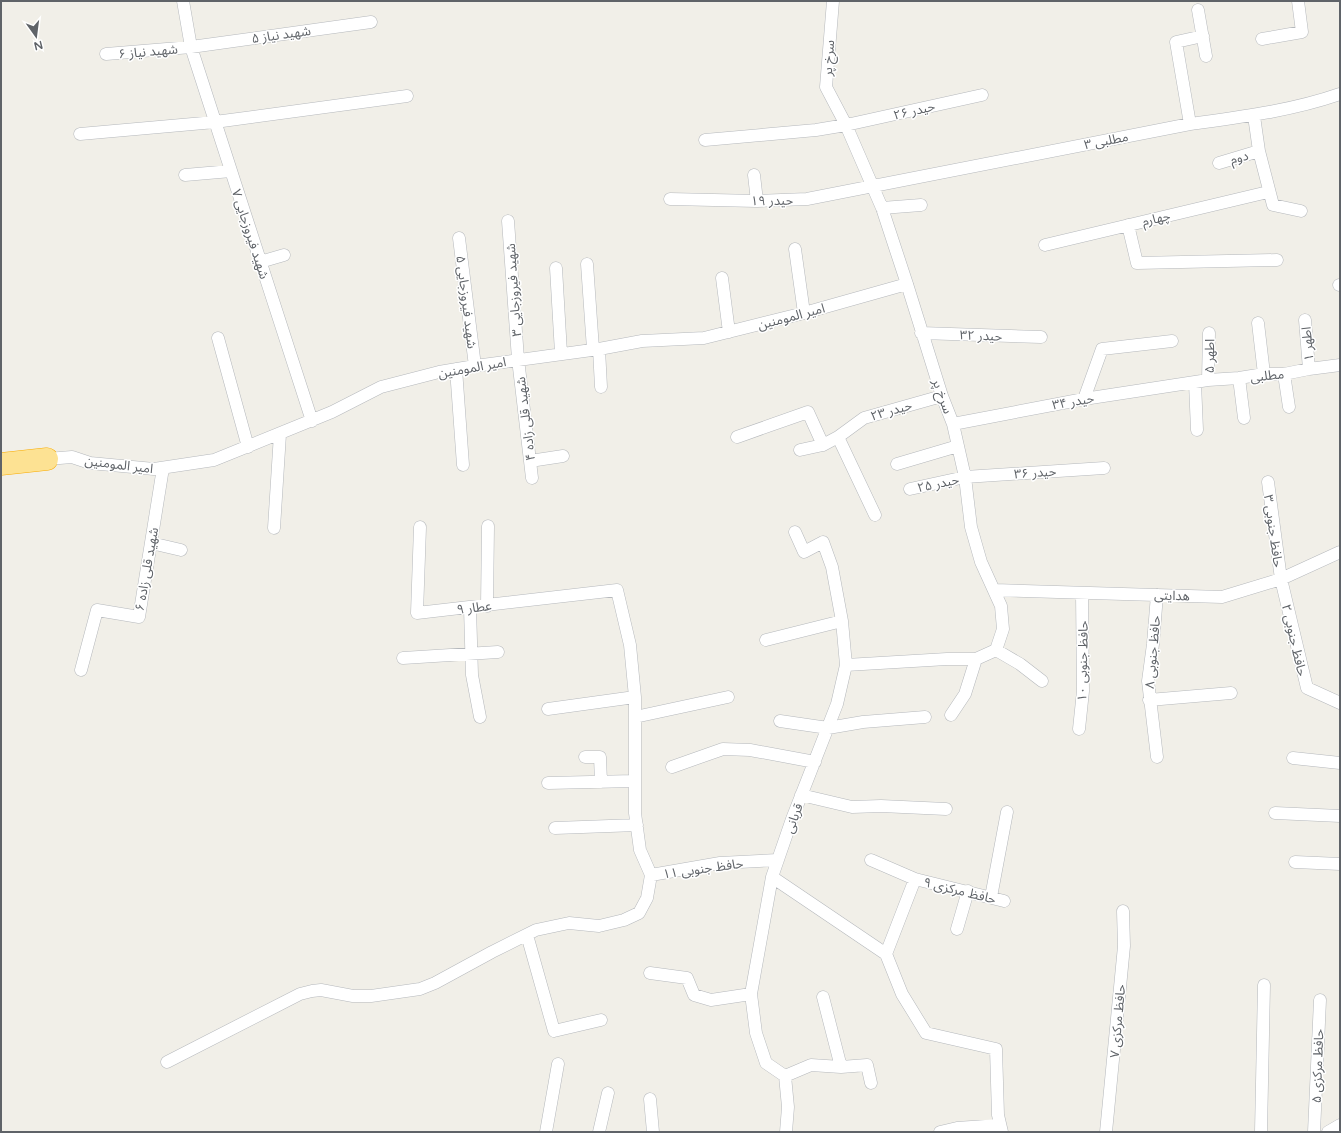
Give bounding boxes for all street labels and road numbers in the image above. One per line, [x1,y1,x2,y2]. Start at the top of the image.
street label: شهید نیاز ۵ [250,23,312,47]
street label: سرخ پر [820,40,840,78]
street label: شهید نیاز ۶ [118,41,178,63]
street label: حیدر ۲۶ [892,98,937,124]
street label: مطلبی ۳ [1083,129,1130,153]
street label: دوم [1228,148,1251,169]
street label: شهید فیروزجایی ۷ [228,187,272,281]
street label: حیدر ۱۹ [751,193,794,209]
street label: چهارم [1141,208,1173,231]
street label: شهید فیروزجایی ۳ [503,243,525,337]
street label: شهید فیروزجایی ۵ [452,255,480,350]
street label: امیر المومنین [756,300,827,334]
street label: اطهر ۱ [1299,326,1317,362]
street label: حیدر ۳۲ [959,327,1003,345]
street label: اطهر ۵ [1202,339,1218,373]
street label: امیر المومنین [437,354,508,382]
street label: مطلبی [1249,366,1285,386]
street label: شهید قلی زاده ۴ [513,376,539,462]
street label: سرخ پر [926,376,956,417]
street label: حیدر ۳۴ [1051,390,1096,414]
street label: حیدر ۲۳ [869,397,914,425]
street label: امیر المومنین [84,453,154,477]
street label: حیدر ۳۶ [1013,464,1057,482]
street label: حیدر ۲۵ [916,472,961,496]
street label: حافظ جنوبی ۳ [1260,494,1286,569]
street label: شهید قلی زاده ۶ [132,526,162,612]
street label: هدایتی [1154,587,1190,605]
street label: عطار ۹ [456,598,493,618]
street label: حافظ جنوبی ۲ [1278,603,1310,678]
street label: حافظ جنوبی ۸ [1142,614,1164,689]
street label: حافظ جنوبی ۱۰ [1074,620,1092,702]
street label: قربانی [781,801,807,836]
street label: حافظ جنوبی ۱۱ [662,855,745,883]
street label: حافظ مرکزی ۹ [922,874,998,908]
street label: حافظ مرکزی ۷ [1107,983,1129,1059]
street label: حافظ مرکزی ۵ [1309,1028,1327,1103]

